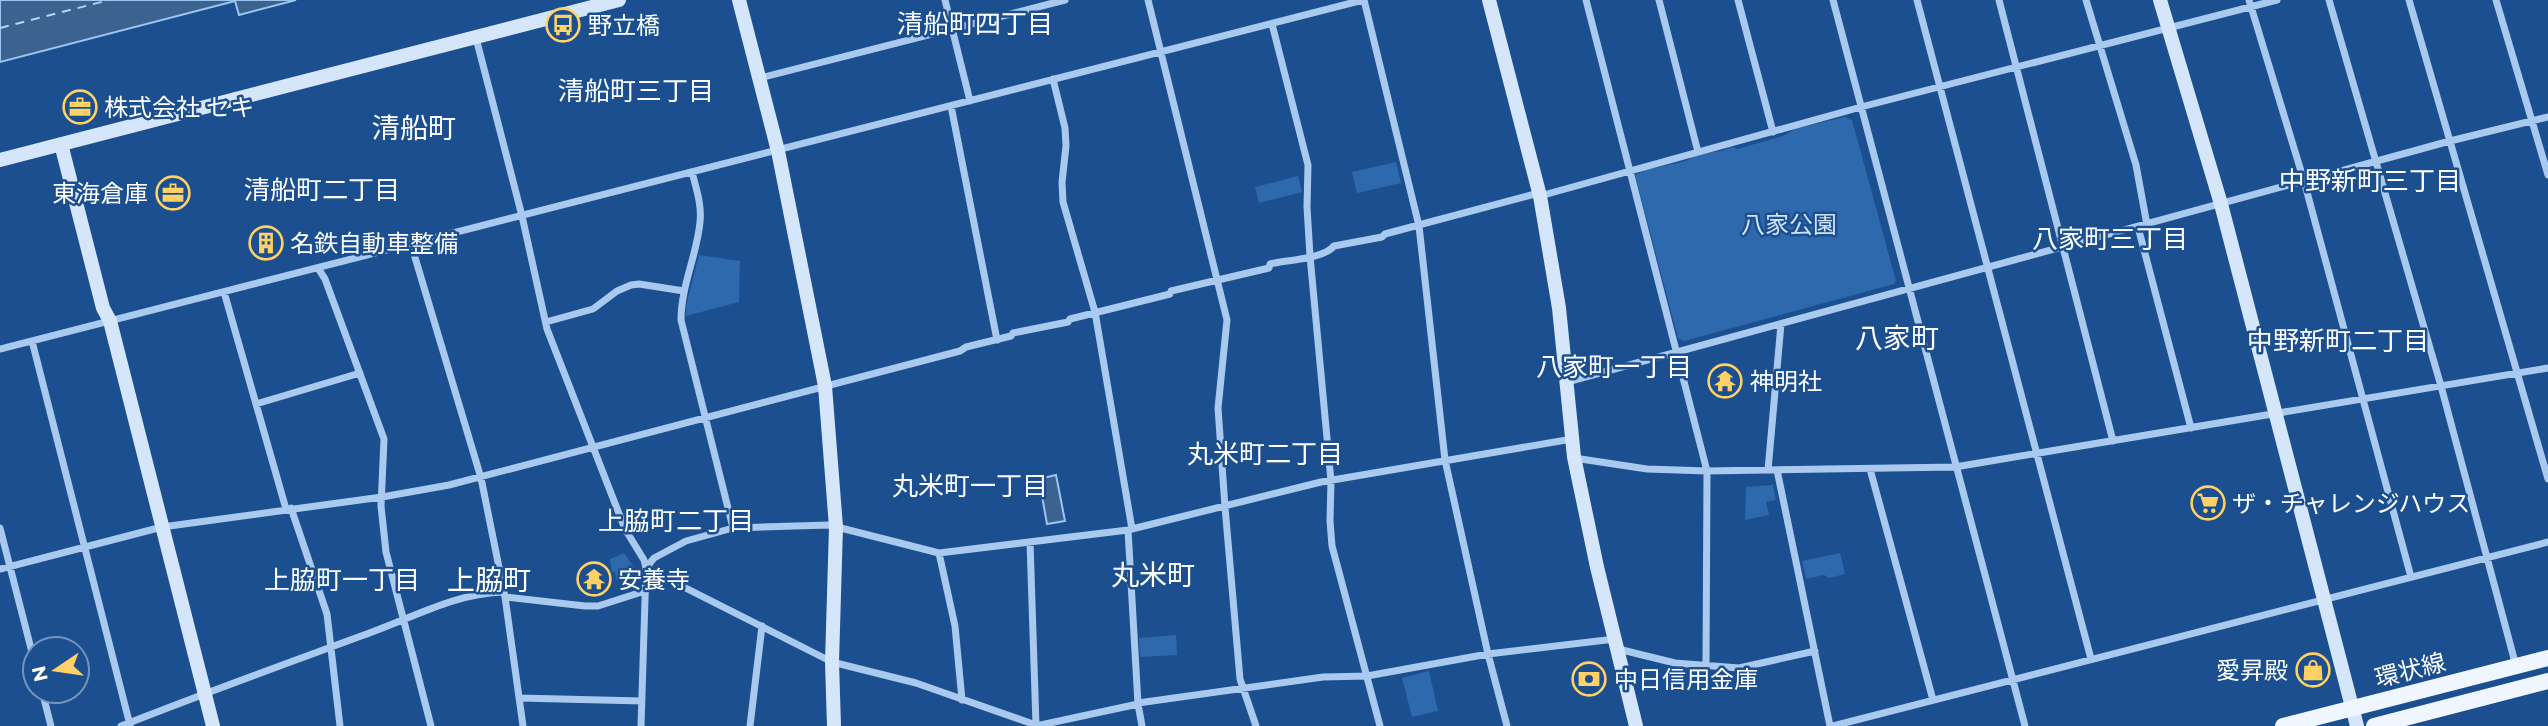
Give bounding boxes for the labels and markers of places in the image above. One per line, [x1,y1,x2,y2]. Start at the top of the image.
bus stop icon: 野立橋 [544,6,582,44]
place label: 野立橋 [588,11,660,40]
office icon: 株式会社 セキ [61,88,99,126]
place label: 株式会社 セキ [104,93,254,122]
office icon: 東海倉庫 [154,174,192,212]
place label: 東海倉庫 [52,179,148,208]
building icon: 名鉄自動車整備 [247,224,285,262]
place label: 名鉄自動車整備 [290,229,458,258]
temple icon: 神明社 [1706,362,1744,400]
place label: 神明社 [1750,367,1822,396]
supermarket icon: ザ・チャレンジハウス [2189,484,2227,522]
place label: ザ・チャレンジハウス [2232,489,2470,518]
temple icon: 安養寺 [575,560,613,598]
place label: 安養寺 [618,565,690,594]
shop icon: 愛昇殿 [2294,651,2332,689]
place label: 愛昇殿 [2216,656,2288,685]
bank icon: 中日信用金庫 [1570,660,1608,698]
place label: 中日信用金庫 [1614,665,1758,694]

